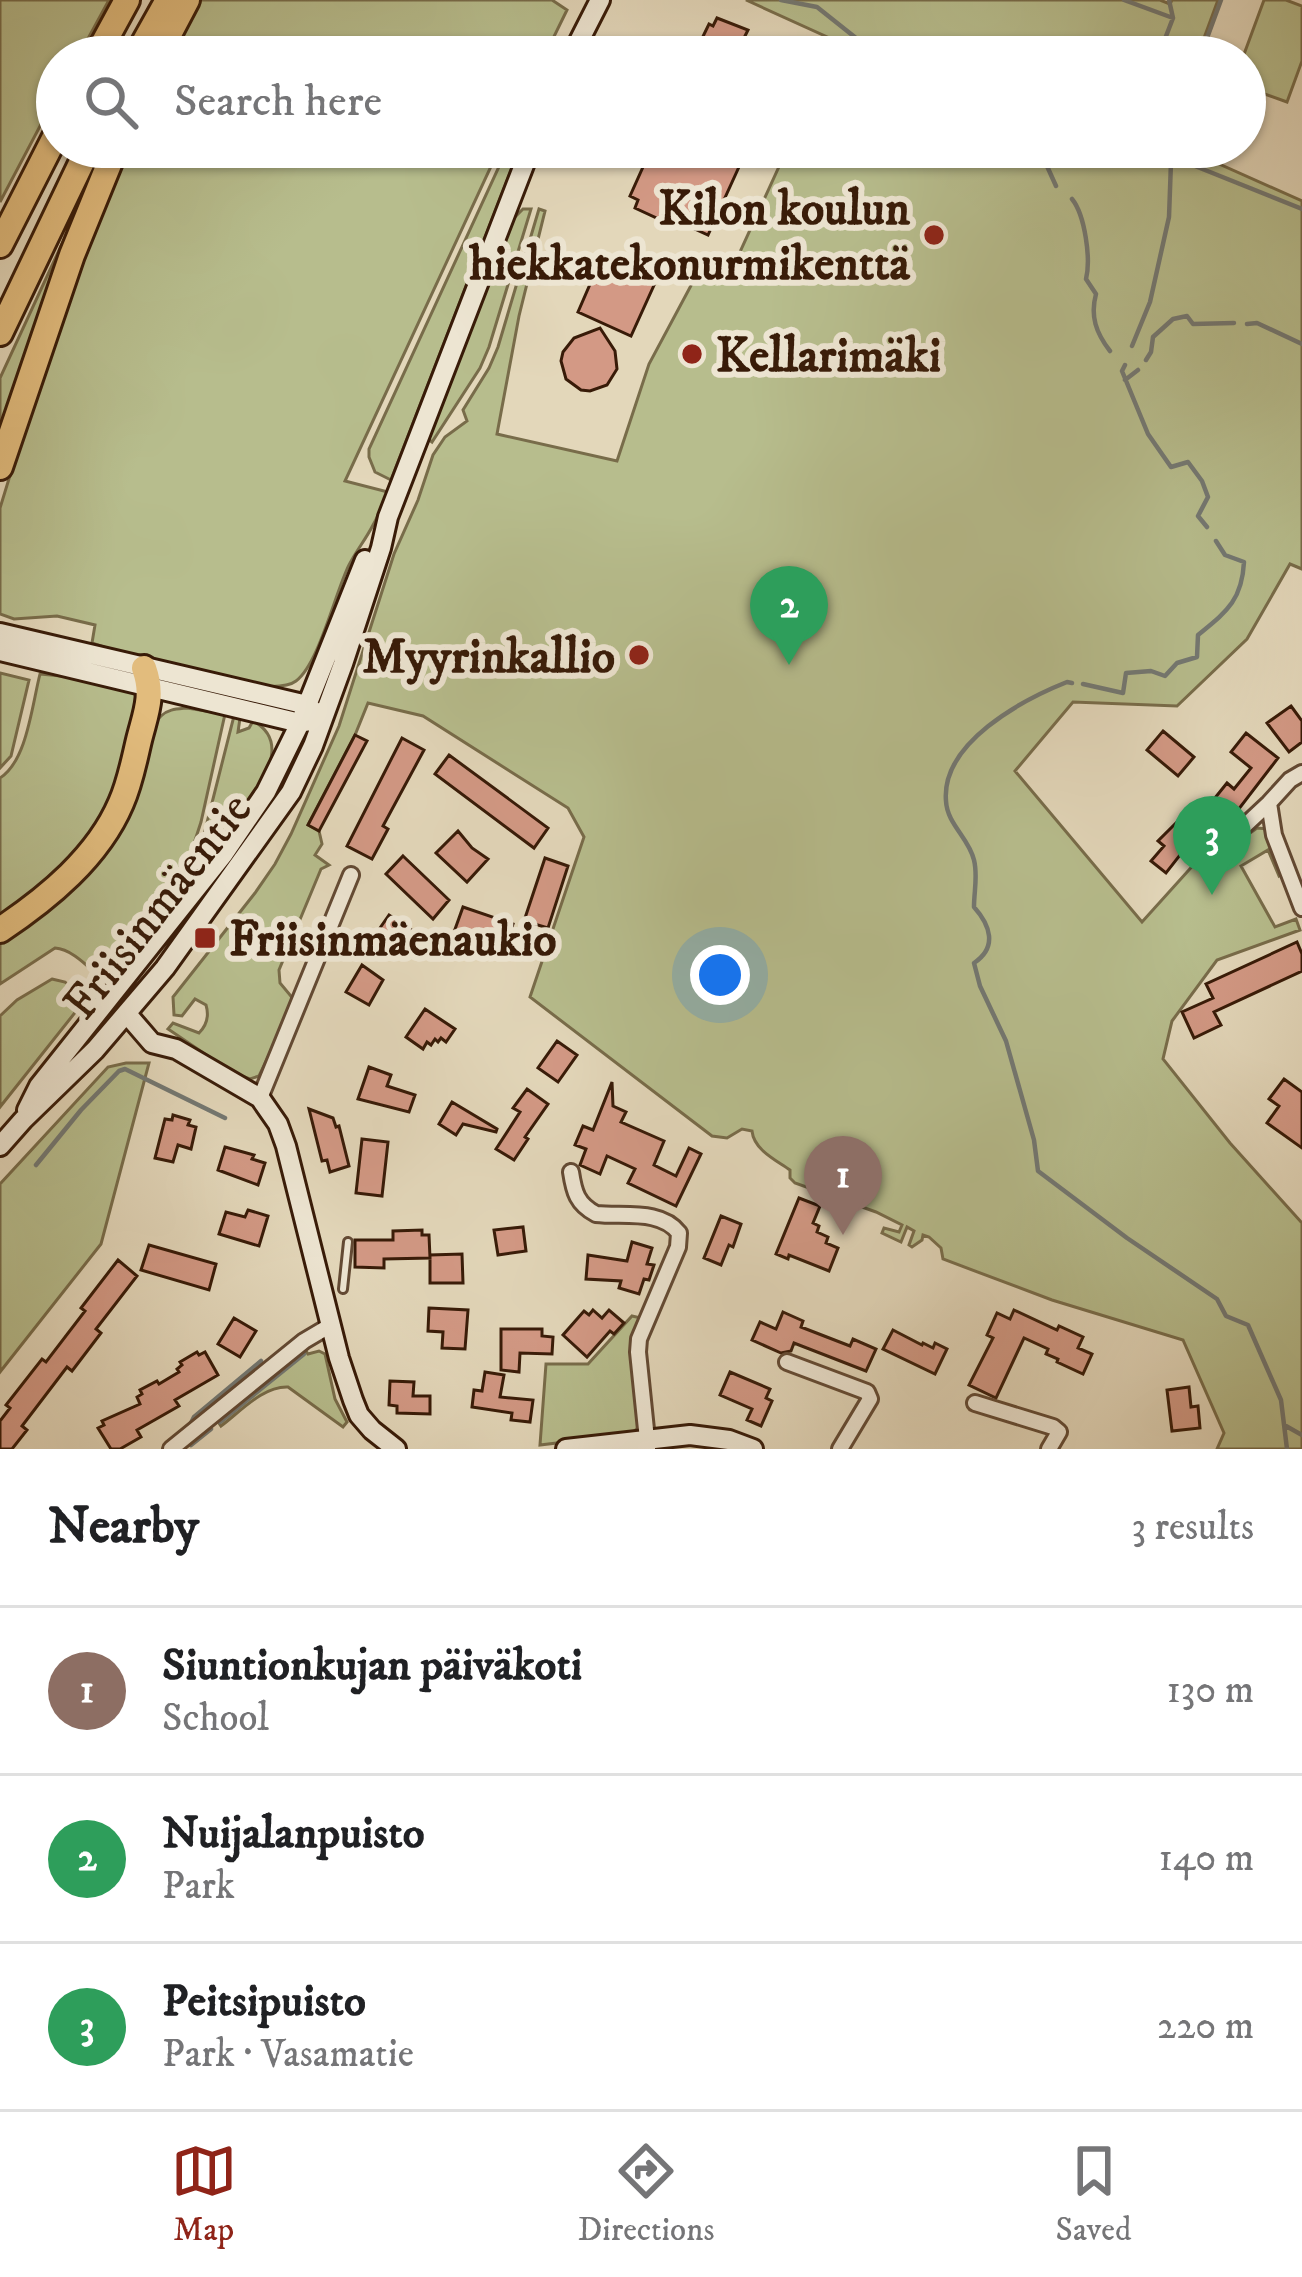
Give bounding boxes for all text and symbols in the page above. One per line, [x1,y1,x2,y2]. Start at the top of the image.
search box [36,36,1266,168]
icon: search [78,69,144,135]
text: Search here [174,74,382,130]
place label: Kilon koulun hiekkatekonurmikenttä [468,180,911,295]
marker: Kilon koulun hiekkatekonurmikenttä [921,222,947,248]
place label: Kellarimäki [716,327,941,387]
marker: Kellarimäki [679,341,705,367]
pin: 2 [750,566,828,665]
place label: Myyrinkallio [363,628,615,688]
marker: Myyrinkallio [626,642,652,668]
street label: Friisinmäentie [51,781,266,1032]
pin: 3 [1173,796,1251,895]
place label: Friisinmäenaukio [229,911,557,971]
marker: Friisinmäenaukio [192,925,218,951]
your location [690,945,750,1005]
pin: 1 [804,1136,882,1235]
text: Nearby [48,1495,199,1559]
text: 3 results [1131,1503,1254,1552]
text: Siuntionkujan päiväkoti [162,1638,582,1694]
text: 1 [80,1666,94,1715]
text: 130 m [1166,1666,1254,1715]
text: School [162,1694,269,1743]
text: Nuijalanpuisto [162,1806,425,1862]
text: 2 [77,1834,97,1883]
text: 140 m [1159,1834,1254,1883]
text: Park [162,1862,235,1911]
text: Peitsipuisto [162,1974,366,2030]
text: 3 [80,2002,94,2051]
text: 220 m [1157,2002,1254,2051]
text: Park · Vasamatie [162,2030,414,2079]
tab: Map [171,2138,237,2251]
tab: Directions [578,2138,714,2251]
tab: Saved [1056,2138,1131,2251]

